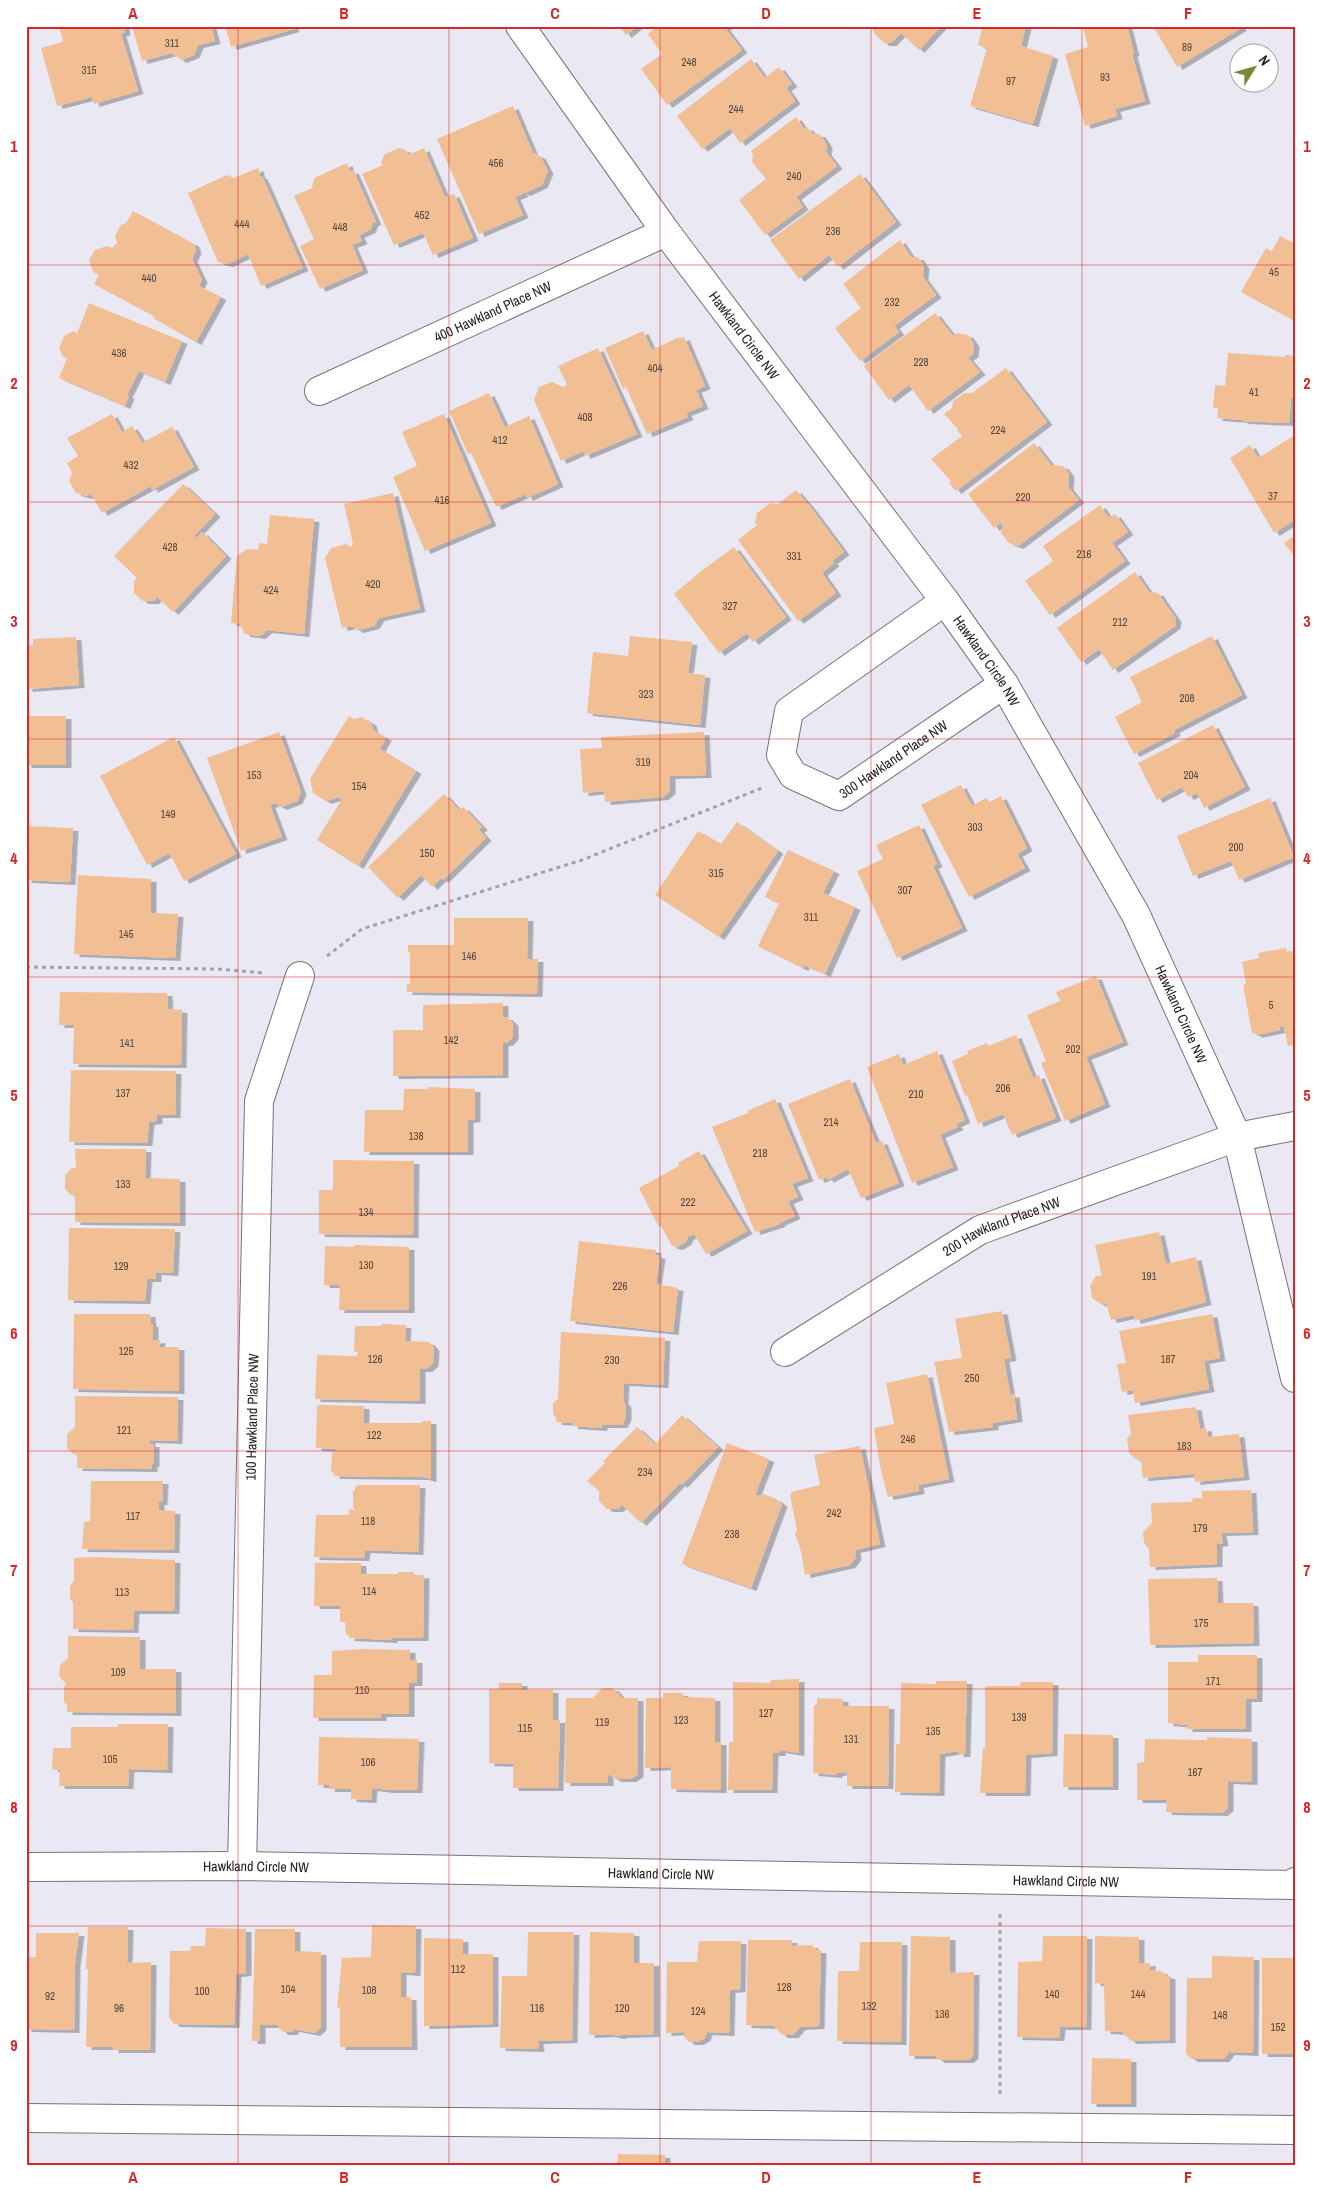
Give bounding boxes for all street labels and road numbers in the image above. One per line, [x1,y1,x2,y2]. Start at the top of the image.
street label: 400 Hawkland Place NW [431,277,554,346]
street label: Hawkland Circle NW [705,288,783,383]
street label: Hawkland Circle NW [949,612,1024,710]
street label: 300 Hawkland Place NW [836,716,951,802]
street label: Hawkland Circle NW [1151,962,1211,1066]
street label: 200 Hawkland Place NW [939,1193,1063,1260]
street label: 100 Hawkland Place NW [242,1353,262,1481]
street label: Hawkland Circle NW [203,1857,309,1876]
street label: Hawkland Circle NW [608,1864,714,1884]
street label: Hawkland Circle NW [1013,1871,1119,1891]

